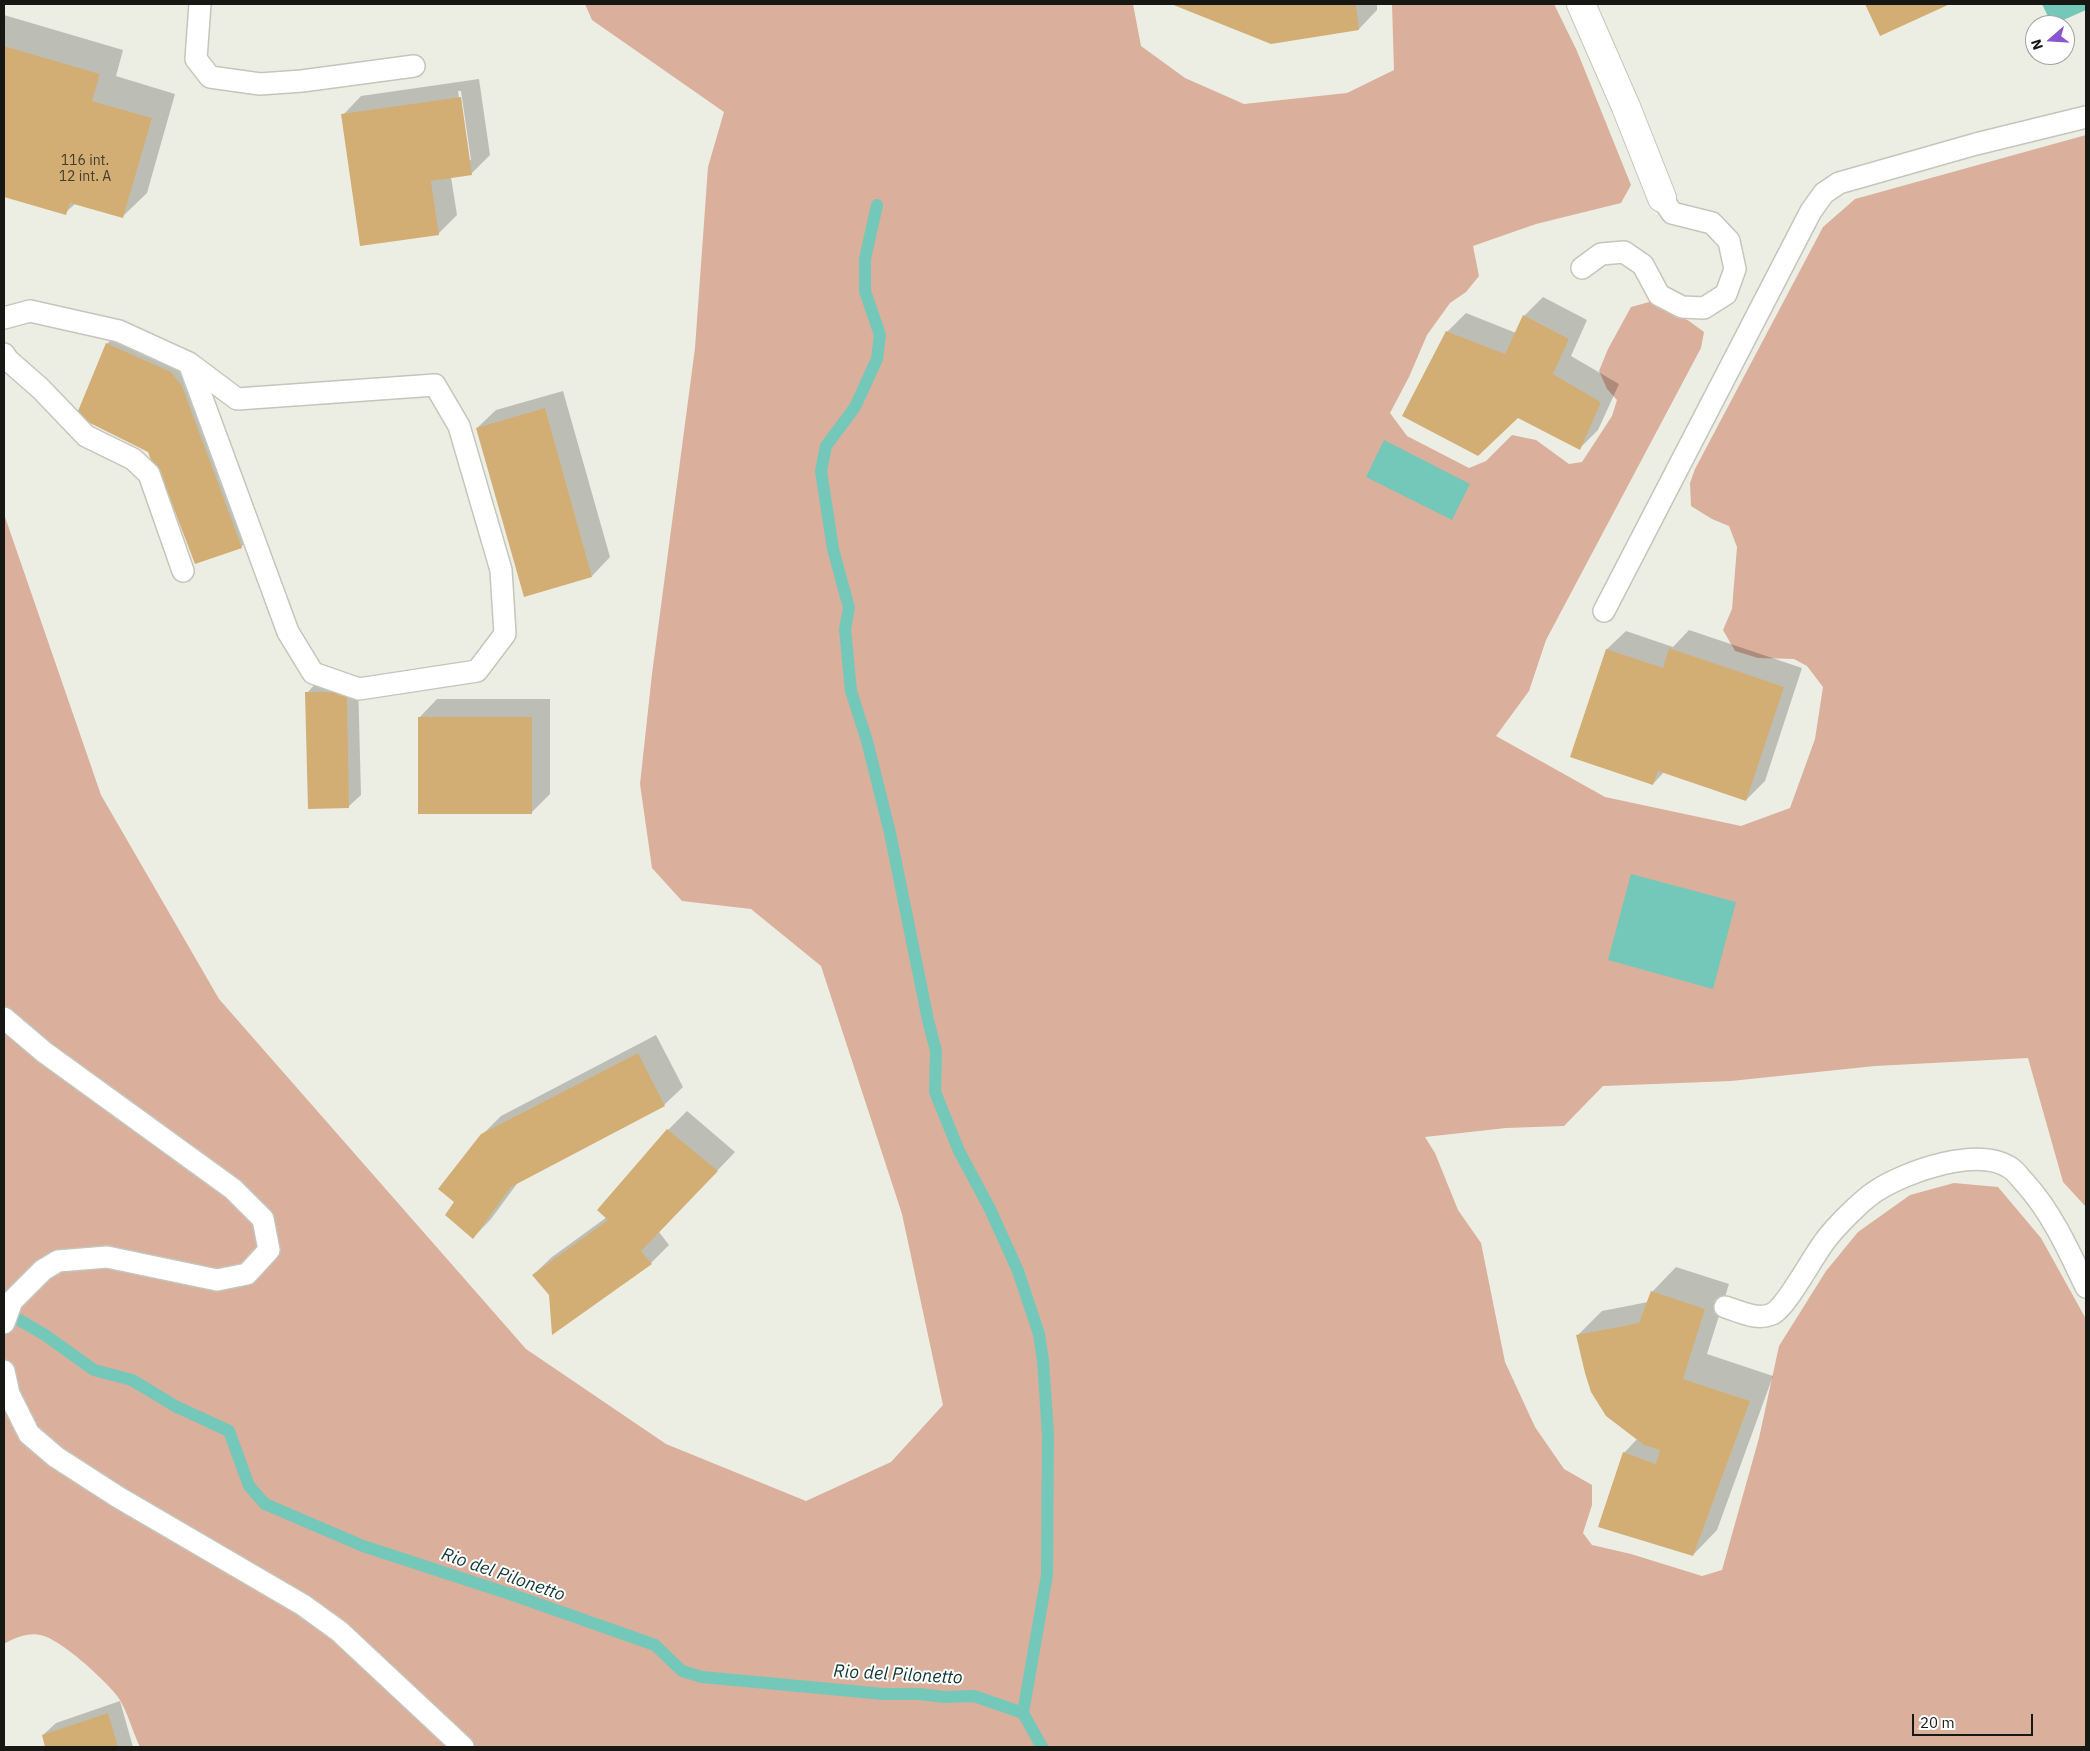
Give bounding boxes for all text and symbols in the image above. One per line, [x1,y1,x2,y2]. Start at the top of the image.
north arrow [2025,15,2075,65]
text: N [2027,37,2047,52]
house number: 116 int. 12 int. A [59,153,111,186]
water label: Rio del Pilonetto [438,1544,568,1606]
water label: Rio del Pilonetto [833,1661,963,1689]
scale bar [1915,1704,2036,1736]
text: 20 m [1920,1713,1955,1732]

